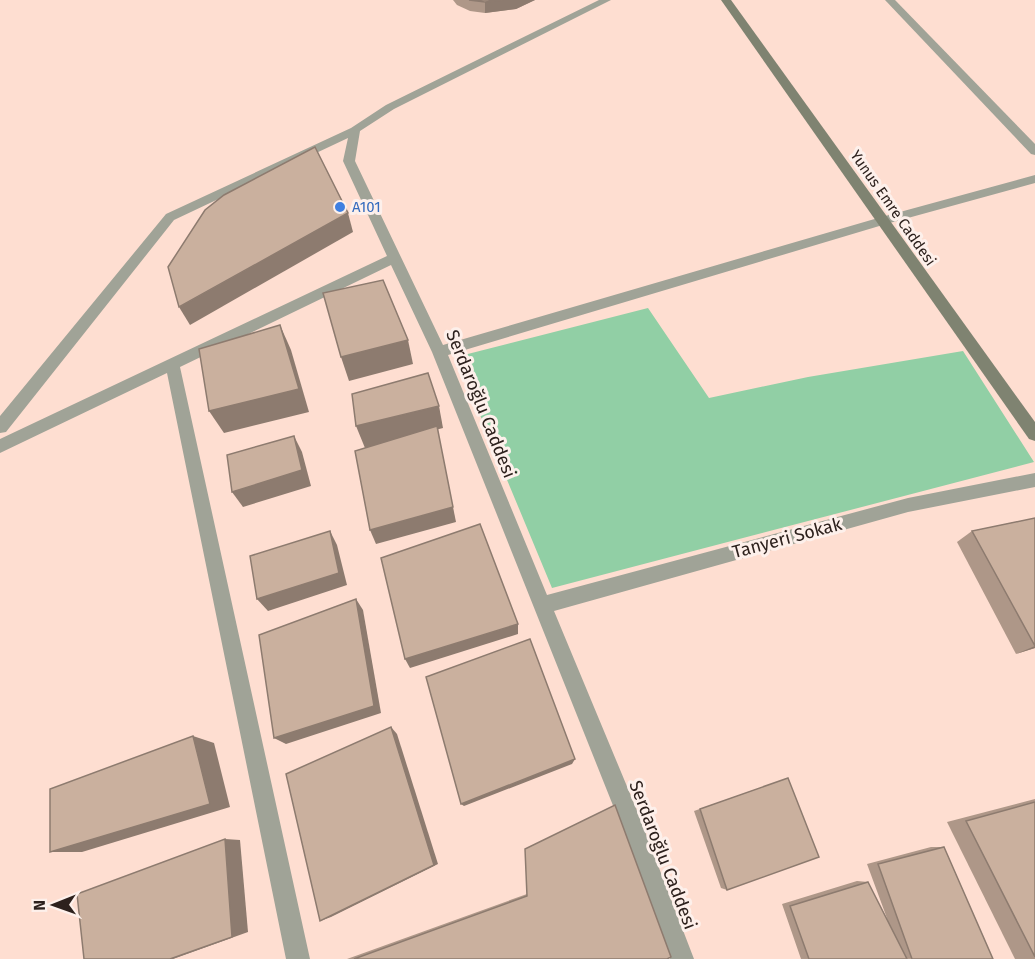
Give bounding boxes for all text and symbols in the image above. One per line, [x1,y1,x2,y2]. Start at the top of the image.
street label: Yunus Emre Caddesi [846,147,940,269]
place label: A101 [352,198,381,216]
marker: A101 [333,200,347,214]
street label: Serdaroğlu Caddesi [441,327,521,481]
street label: Tanyeri Sokak [730,513,845,563]
street label: Serdaroğlu Caddesi [624,777,702,933]
north arrow [24,875,84,935]
text: N [30,900,49,911]

